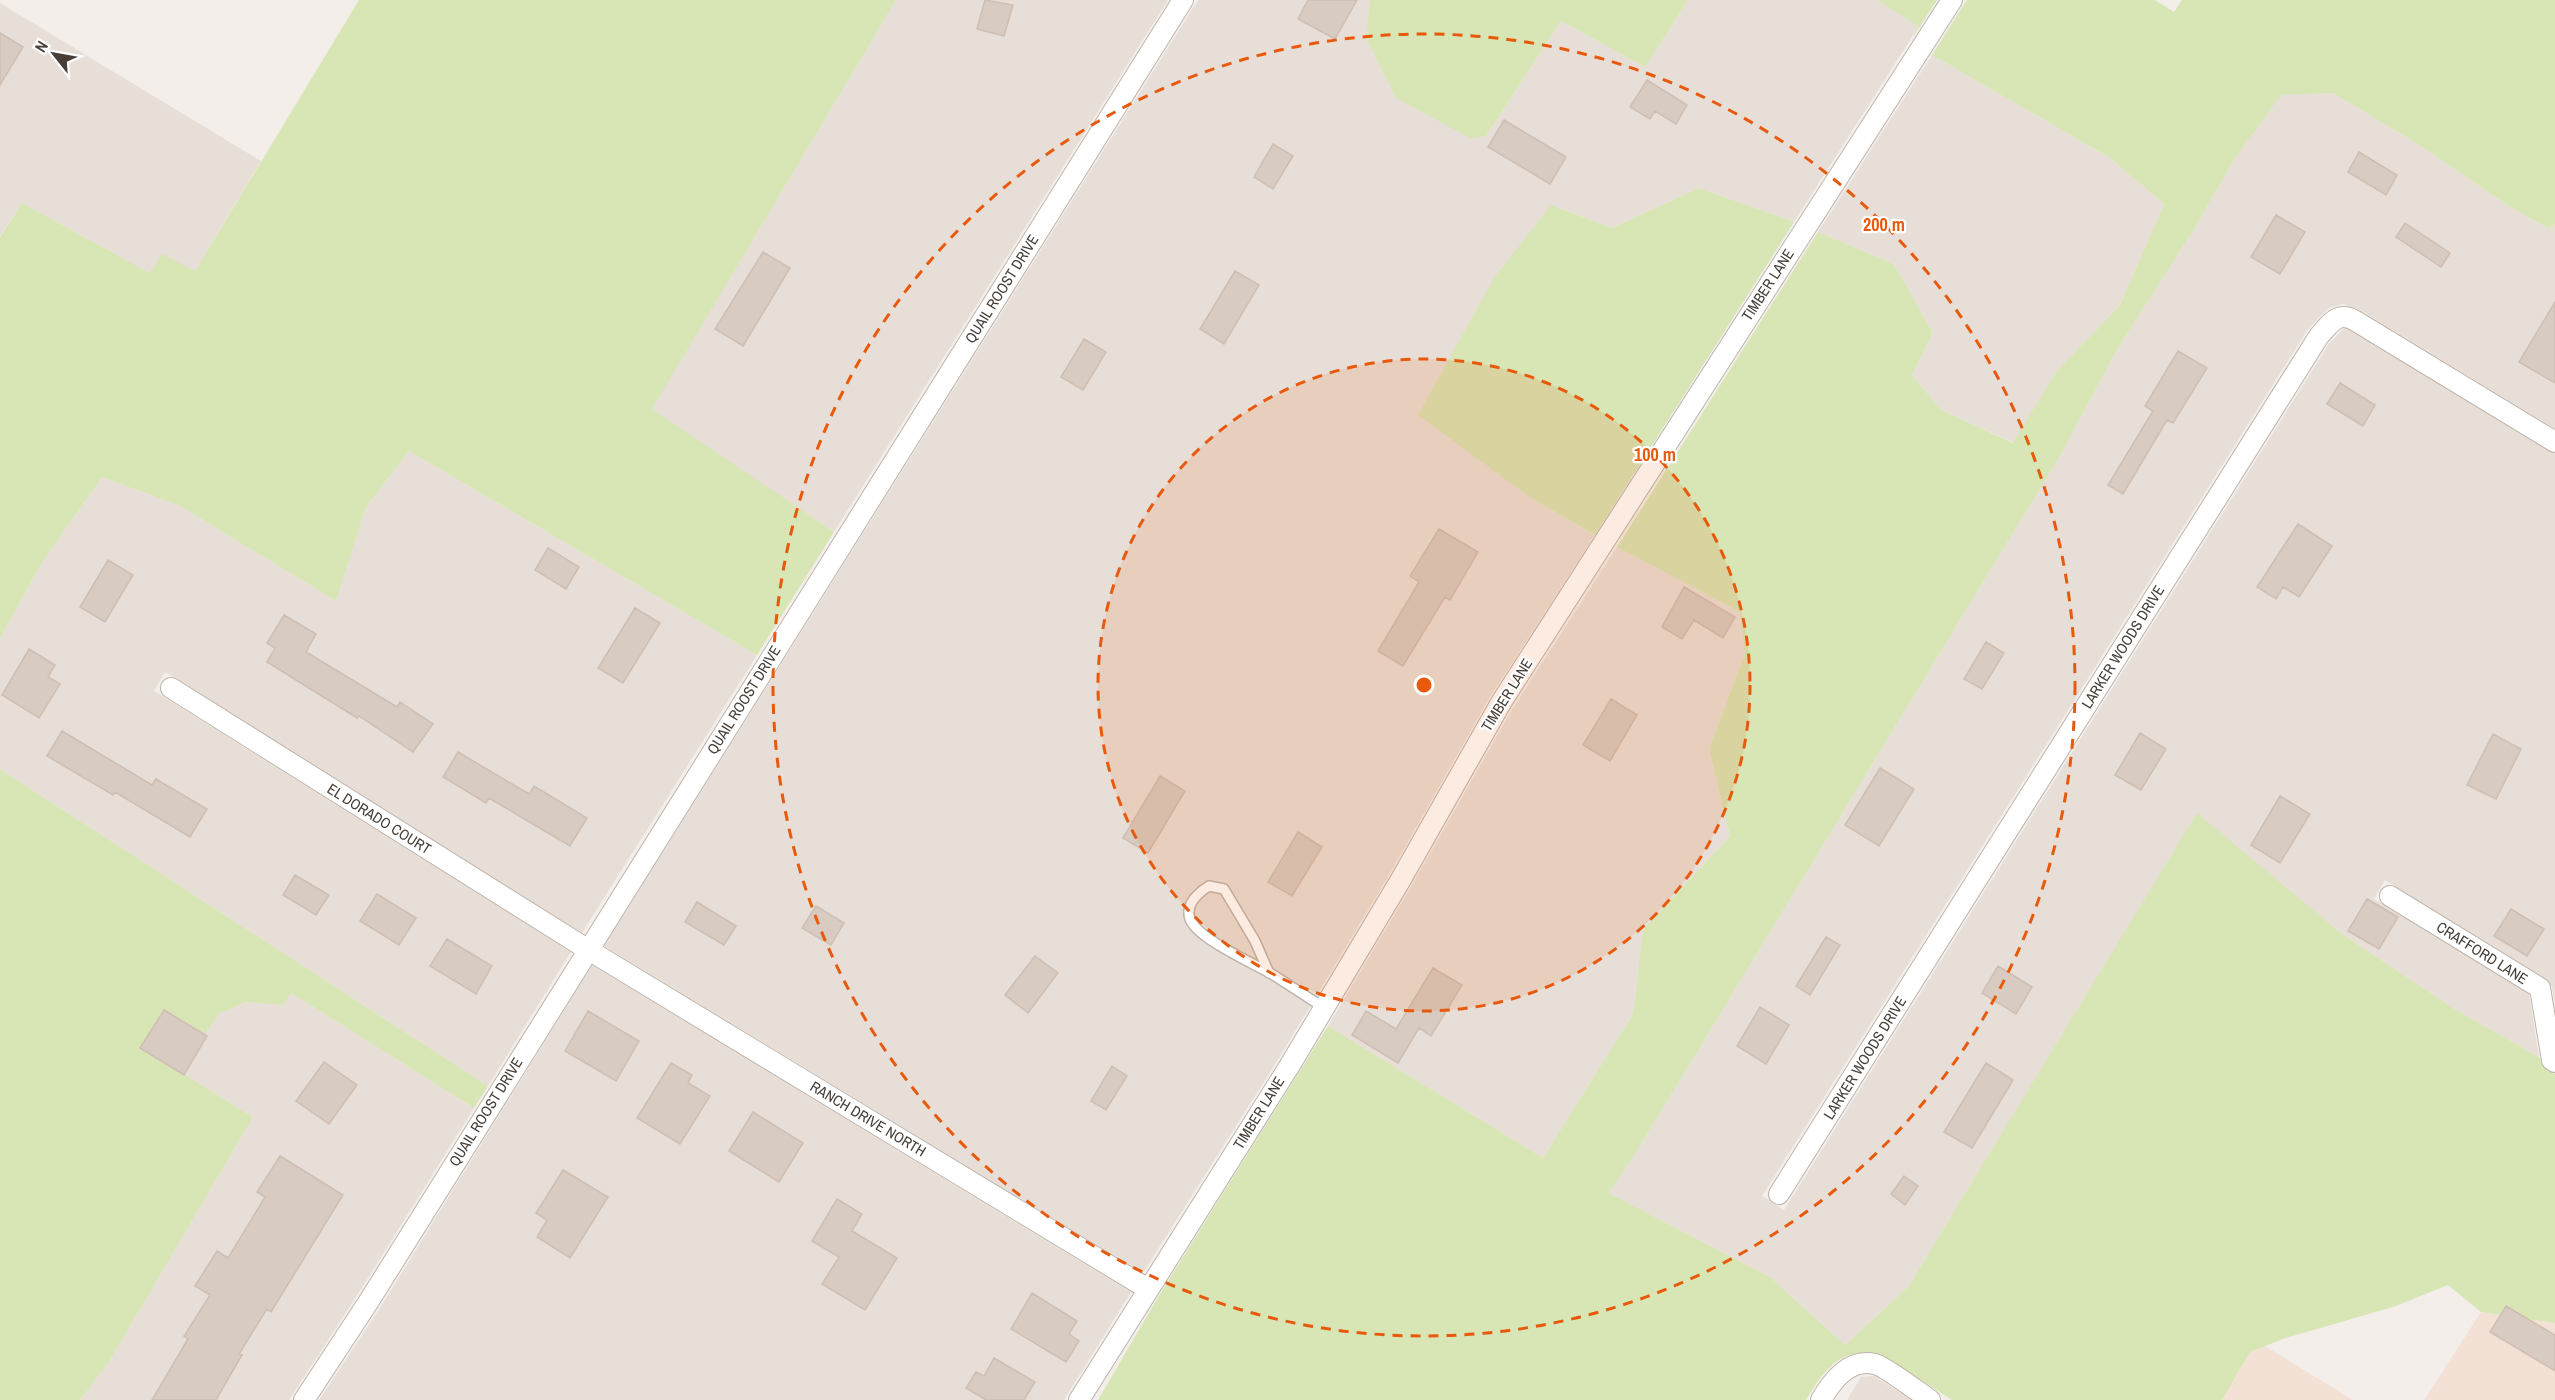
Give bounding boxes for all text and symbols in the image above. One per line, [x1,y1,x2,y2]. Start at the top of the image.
north arrow [24,24,84,84]
text: N [29,37,53,56]
text: 200 m [1863,212,1905,237]
street label: QUAIL ROOST DRIVE [960,230,1043,347]
street label: TIMBER LANE [1736,245,1799,325]
text: 100 m [1634,442,1676,467]
street label: LARKER WOODS DRIVE [2076,581,2169,712]
street label: QUAIL ROOST DRIVE [702,641,785,758]
street label: TIMBER LANE [1476,654,1537,735]
centre of rings [1414,675,1434,695]
street label: EL DORADO COURT [323,778,436,859]
street label: CRAFFORD LANE [2433,916,2532,989]
street label: LARKER WOODS DRIVE [1818,992,1911,1123]
street label: QUAIL ROOST DRIVE [444,1053,527,1170]
street label: TIMBER LANE [1228,1072,1289,1153]
street label: RANCH DRIVE NORTH [806,1076,930,1161]

